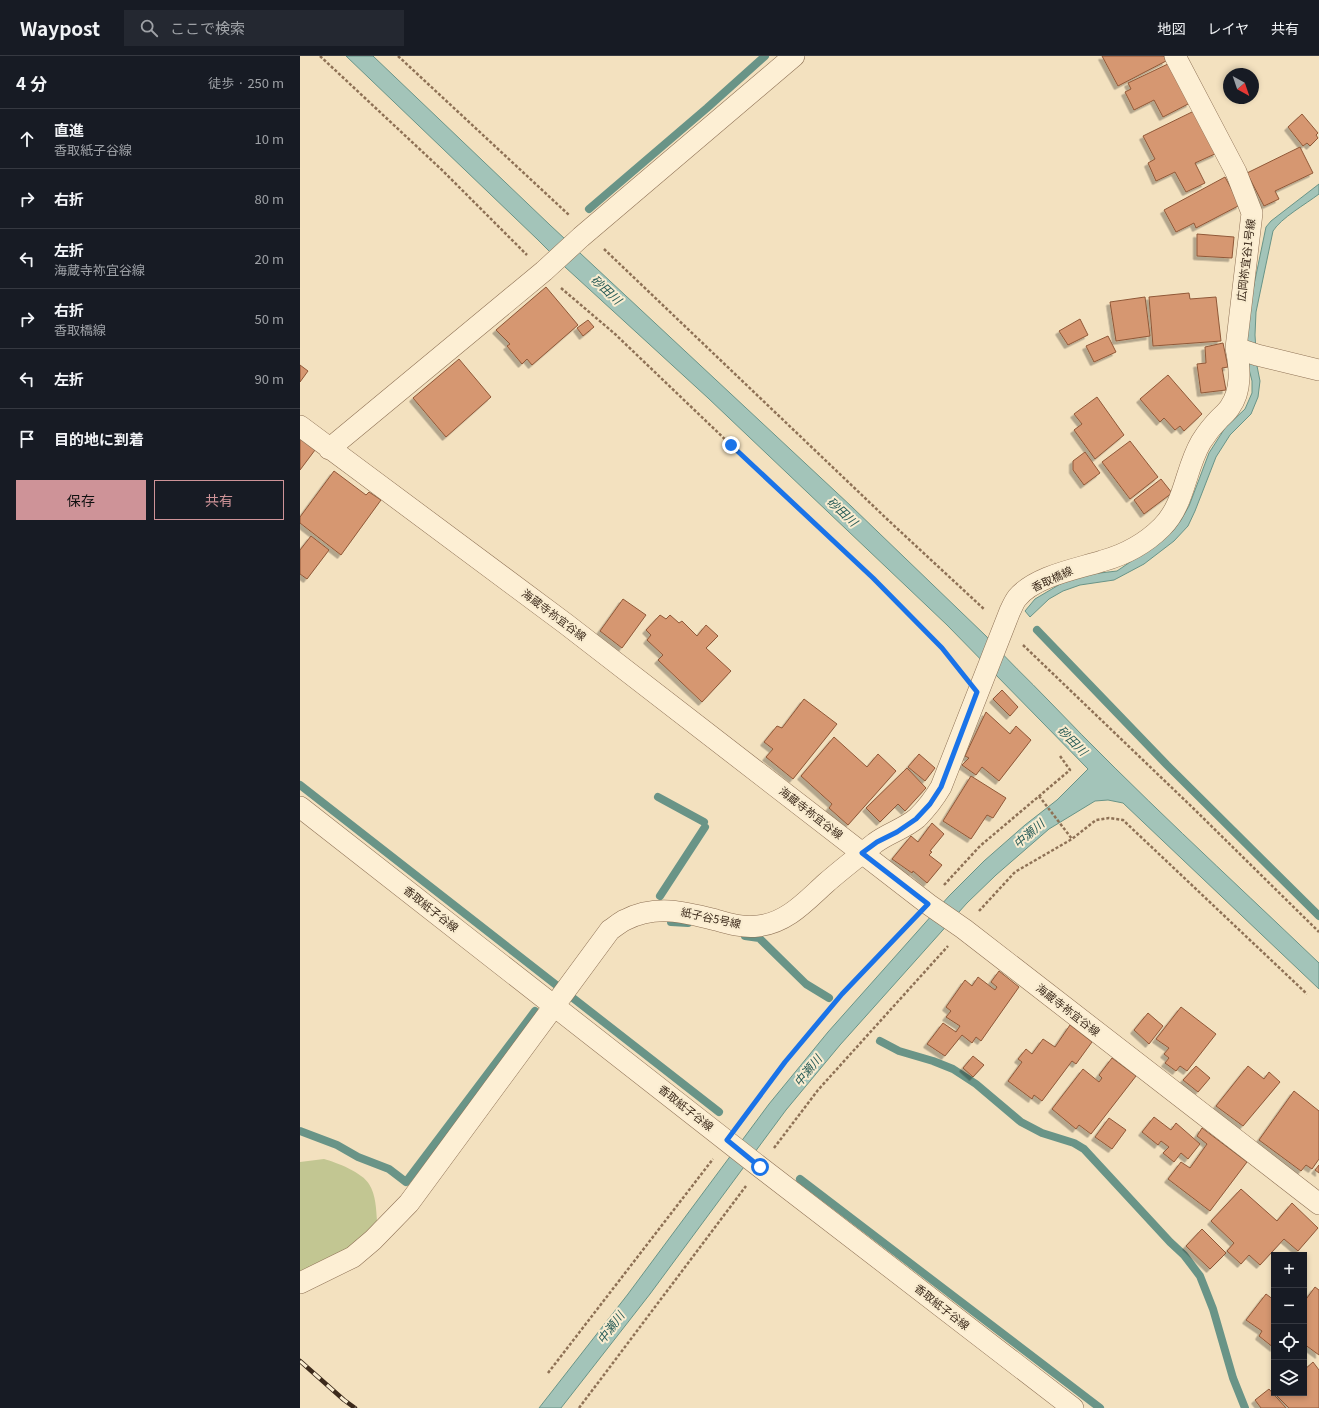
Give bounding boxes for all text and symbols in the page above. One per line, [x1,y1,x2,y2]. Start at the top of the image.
search box [124,10,404,46]
text: Waypost [20,14,100,41]
icon: search [138,17,160,39]
text: ここで検索 [170,17,245,38]
text: 地図 [1157,18,1185,38]
text: レイヤ [1207,18,1249,38]
text: 共有 [1271,18,1299,38]
north arrow [1223,68,1259,104]
text: 4 分 [16,70,47,95]
text: 徒歩 · 250 m [208,73,284,92]
text: 直進 [54,119,84,140]
icon: ahead [16,128,38,150]
text: 10 m [255,129,284,148]
text: 香取紙子谷線 [54,140,132,159]
icon: right [16,188,38,210]
text: 右折 [54,188,84,209]
text: 80 m [255,189,284,208]
street label: 広岡祢宜谷1号線 [1232,218,1258,302]
text: 左折 [54,239,84,260]
icon: left [16,248,38,270]
text: 20 m [255,249,284,268]
text: 海蔵寺祢宜谷線 [54,260,145,279]
water label: 砂田川 [588,270,627,309]
text: 右折 [54,299,84,320]
icon: right [16,308,38,330]
text: 50 m [255,309,284,328]
text: 香取橋線 [54,320,106,339]
icon: left [16,368,38,390]
text: 左折 [54,368,84,389]
text: 90 m [255,369,284,388]
icon: arrive [16,428,38,450]
text: 目的地に到着 [54,428,144,449]
route end [722,436,740,454]
button: 保存 [16,480,146,520]
button: 共有 [154,480,284,520]
water label: 砂田川 [824,492,863,531]
street label: 香取橋線 [1028,562,1075,595]
street label: 海蔵寺祢宜谷線 [519,585,590,644]
water label: 砂田川 [1054,721,1093,760]
street label: 海蔵寺祢宜谷線 [776,782,847,842]
water label: 中瀬川 [1009,813,1049,851]
street label: 香取紙子谷線 [401,882,463,935]
street label: 紙子谷5号線 [680,903,743,931]
street label: 海蔵寺祢宜谷線 [1033,979,1104,1039]
water label: 中瀬川 [789,1049,826,1089]
street label: 香取紙子谷線 [656,1081,718,1134]
route start [751,1158,769,1176]
map controls [1271,1252,1307,1396]
button: + [1271,1252,1307,1288]
street label: 香取紙子谷線 [912,1280,974,1333]
button: − [1271,1288,1307,1324]
water label: 中瀬川 [592,1306,629,1347]
button: locate [1271,1324,1307,1360]
button: layers [1271,1360,1307,1396]

